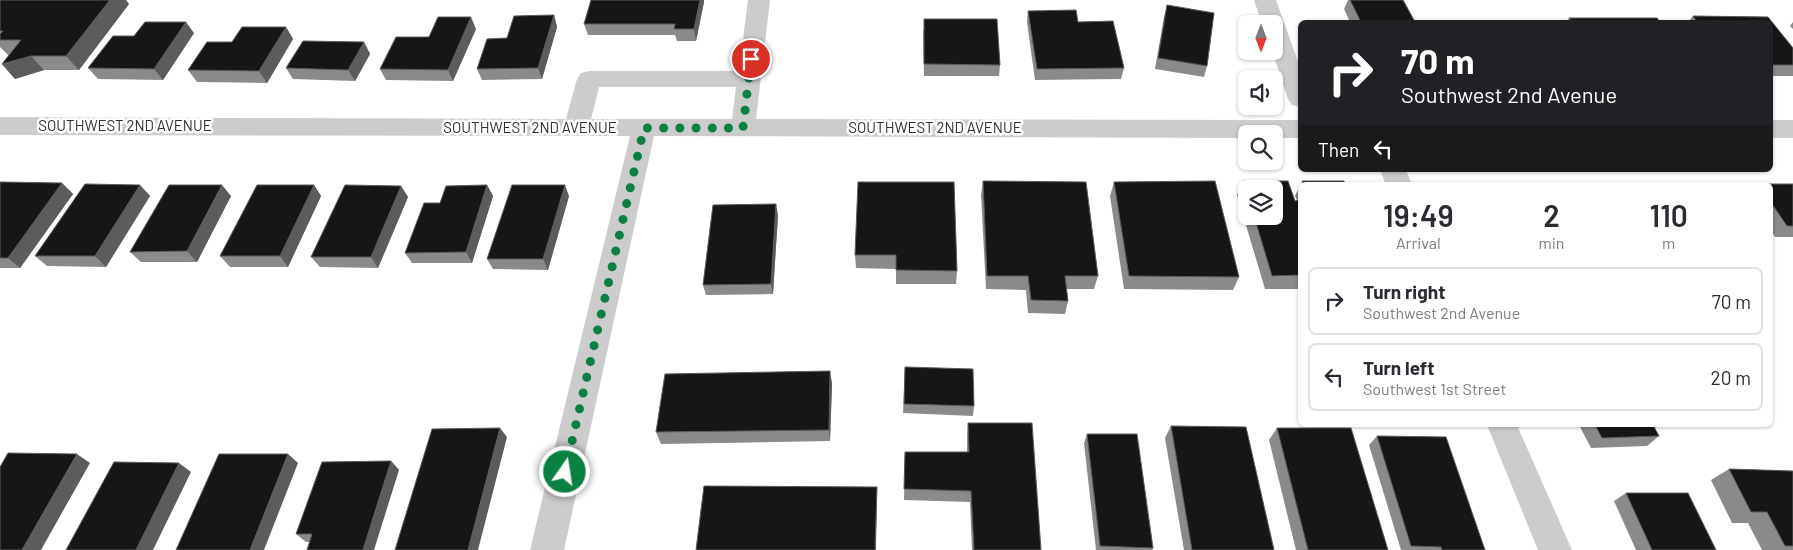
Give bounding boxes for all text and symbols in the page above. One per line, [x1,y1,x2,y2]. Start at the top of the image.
north arrow [1238,15,1282,60]
map controls [1238,15,1283,225]
pin [730,38,772,80]
text: 70 m [1401,39,1475,81]
icon: right [1318,40,1383,105]
icon: arrive [737,45,765,73]
button: sound [1238,70,1283,115]
text: Southwest 2nd Avenue [1401,81,1617,107]
street label: SOUTHWEST 2ND AVENUE [38,116,212,134]
street label: SOUTHWEST 2ND AVENUE [443,118,617,136]
street label: SOUTHWEST 2ND AVENUE [848,118,1022,136]
button: search [1238,125,1283,170]
icon: left [1369,135,1397,163]
text: Then [1318,138,1359,161]
button: layers [1238,180,1283,225]
text: 19:49 [1383,197,1453,233]
text: 2 [1543,197,1560,233]
text: 110 [1650,197,1688,233]
text: Arrival [1396,233,1441,252]
text: min [1539,233,1564,252]
text: m [1662,233,1675,252]
text: Turn right [1363,280,1445,303]
icon: right [1320,287,1348,315]
text: 70 m [1712,290,1751,313]
text: Southwest 2nd Avenue [1363,303,1520,322]
text: Turn left [1363,356,1434,379]
icon: left [1320,363,1348,391]
text: 20 m [1711,366,1751,389]
text: Southwest 1st Street [1363,379,1506,398]
position arrow [538,445,590,497]

